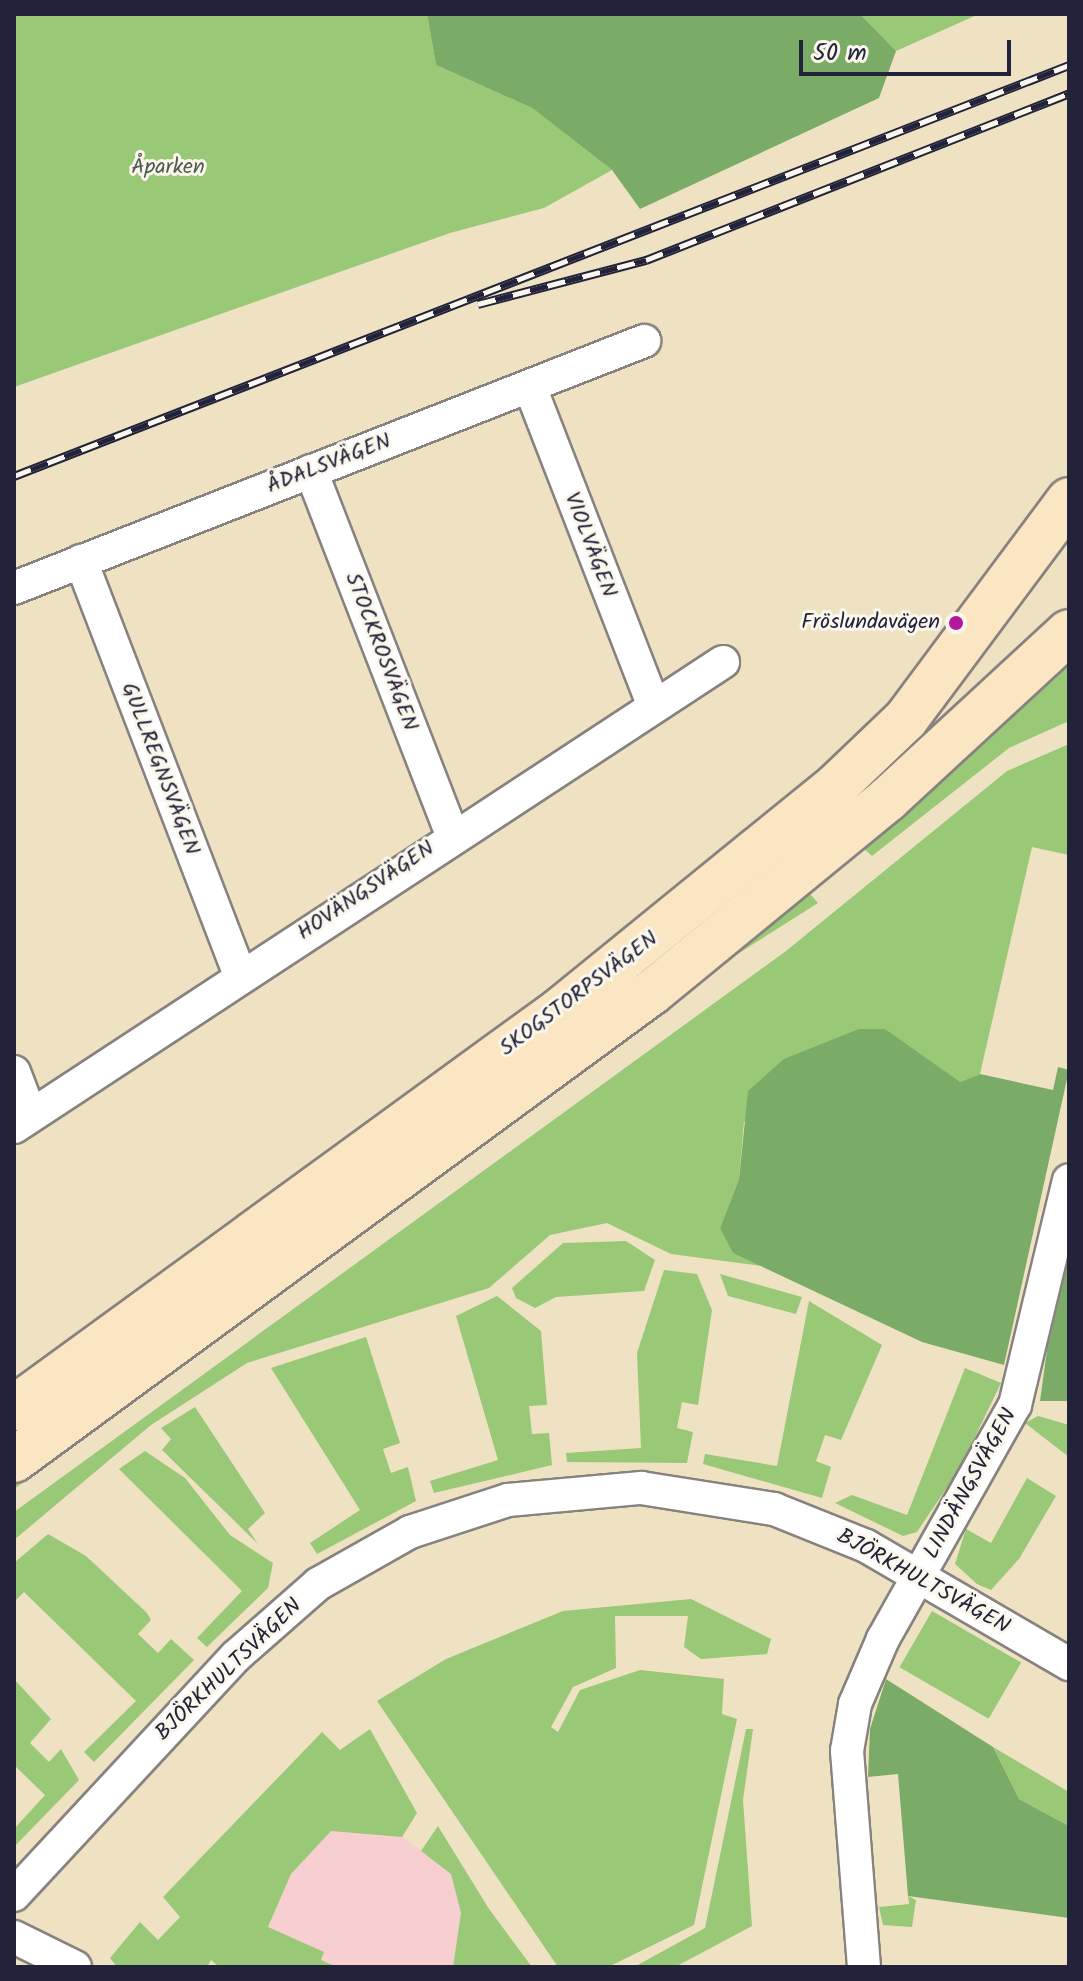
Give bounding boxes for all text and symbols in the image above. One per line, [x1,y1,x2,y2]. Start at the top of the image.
scale bar [803,24,1015,74]
text: 50 m [813,34,867,73]
park label: Åparken [131,155,205,181]
street label: ÅDALSVÄGEN [263,428,395,500]
street label: VIOLVÄGEN [558,489,622,601]
street label: STOCKROSVÄGEN [339,569,423,735]
place label: Fröslundavägen [801,610,940,636]
marker: Fröslundavägen [947,614,965,632]
street label: GULLREGNSVÄGEN [115,679,205,859]
street label: HOVÄNGSVÄGEN [292,835,440,947]
street label: SKOGSTORPSVÄGEN [495,926,663,1062]
street label: LINDÄNGSVÄGEN [919,1404,1023,1564]
street label: BJÖRKHULTSVÄGEN [832,1524,1014,1640]
street label: BJÖRKHULTSVÄGEN [150,1593,308,1747]

